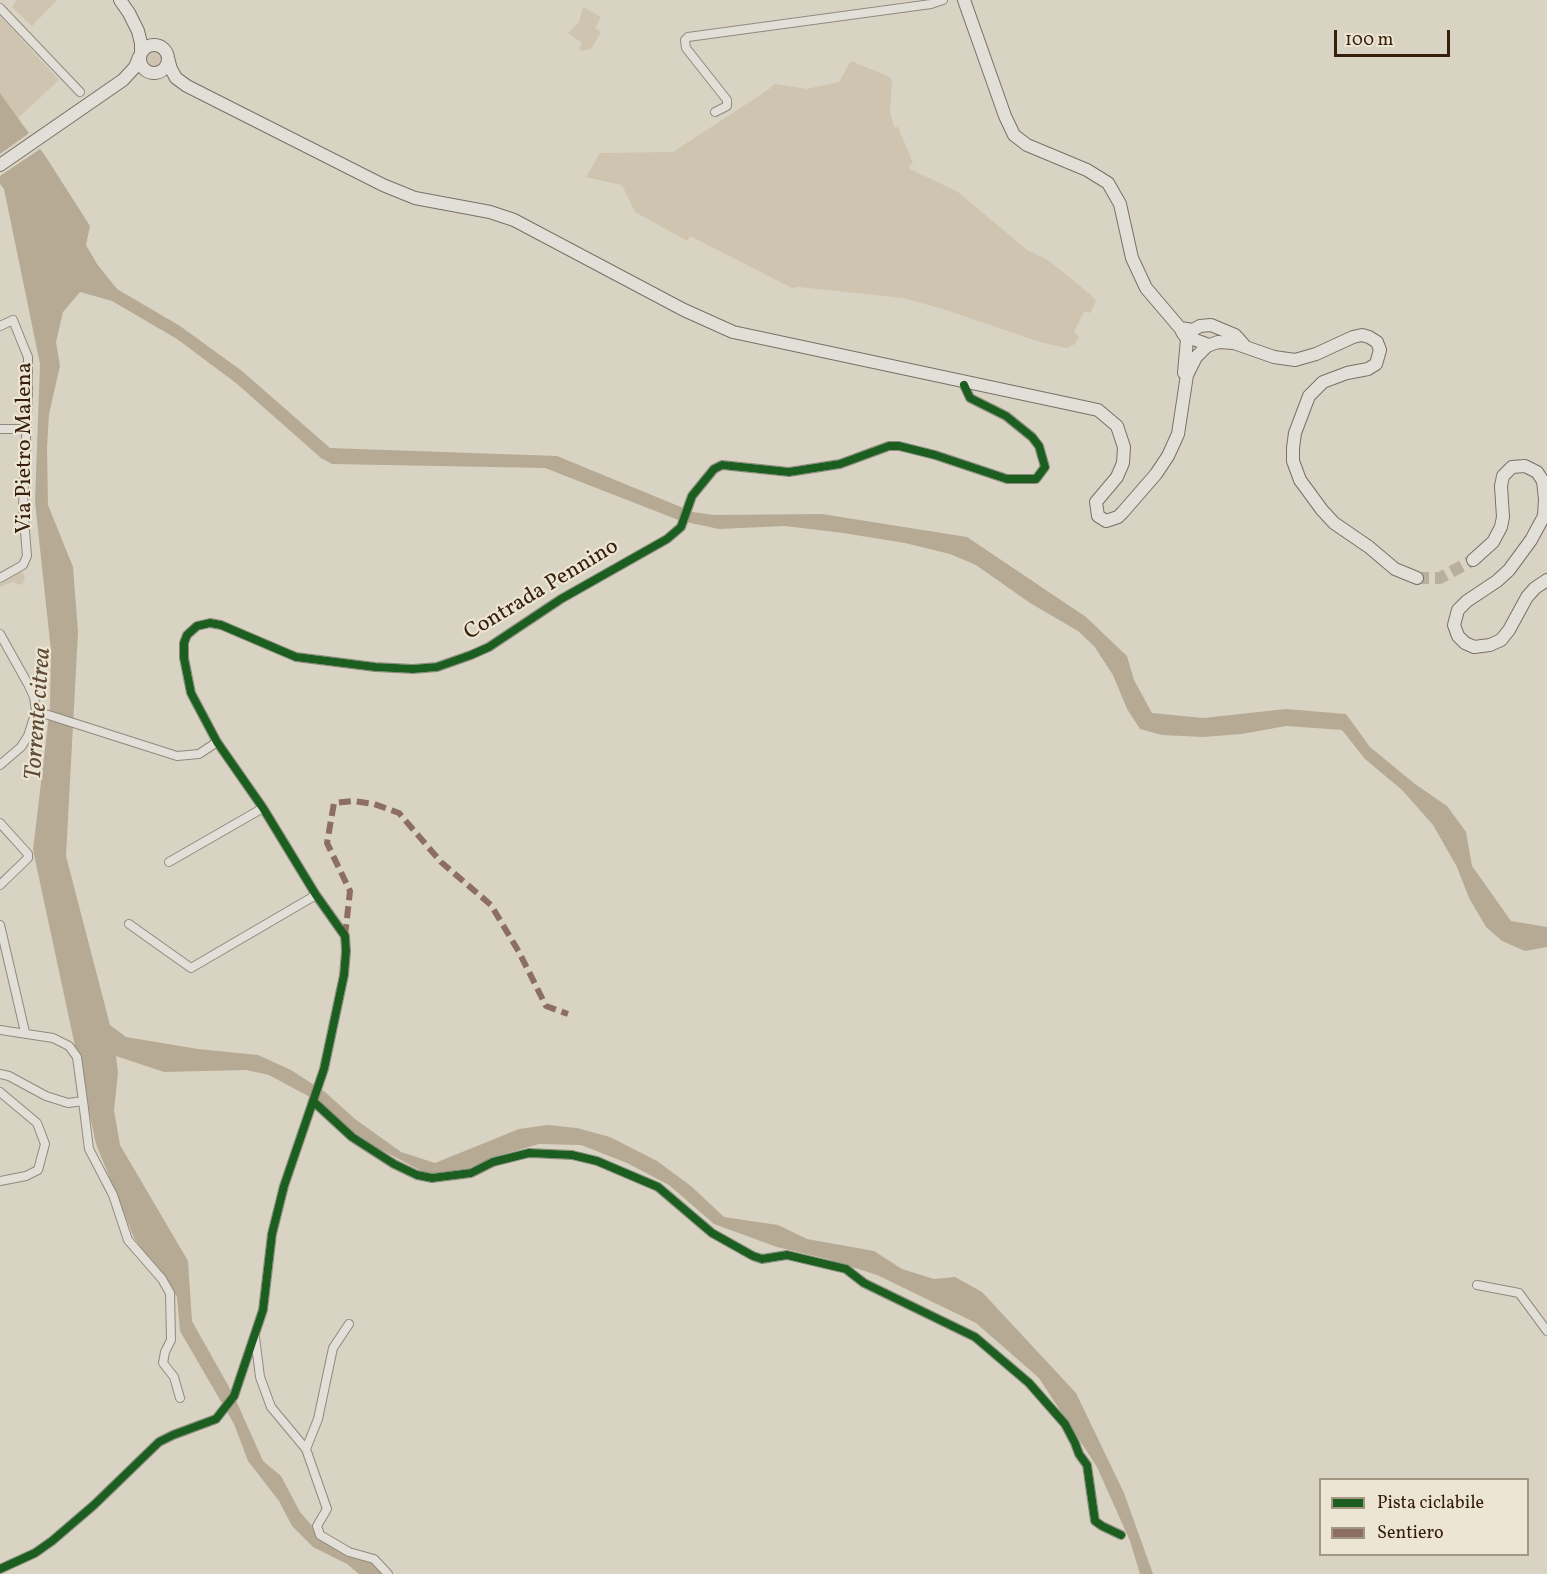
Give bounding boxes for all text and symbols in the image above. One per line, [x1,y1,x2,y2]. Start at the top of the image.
scale bar [1337,18,1452,56]
text: 100 m [1345,28,1394,53]
street label: Via Pietro Malena [13,362,39,534]
street label: Contrada Pennino [460,535,624,647]
water label: Torrente citrea [21,647,59,781]
legend [1319,1478,1529,1556]
text: Pista ciclabile [1377,1491,1484,1516]
text: Sentiero [1377,1521,1444,1546]

